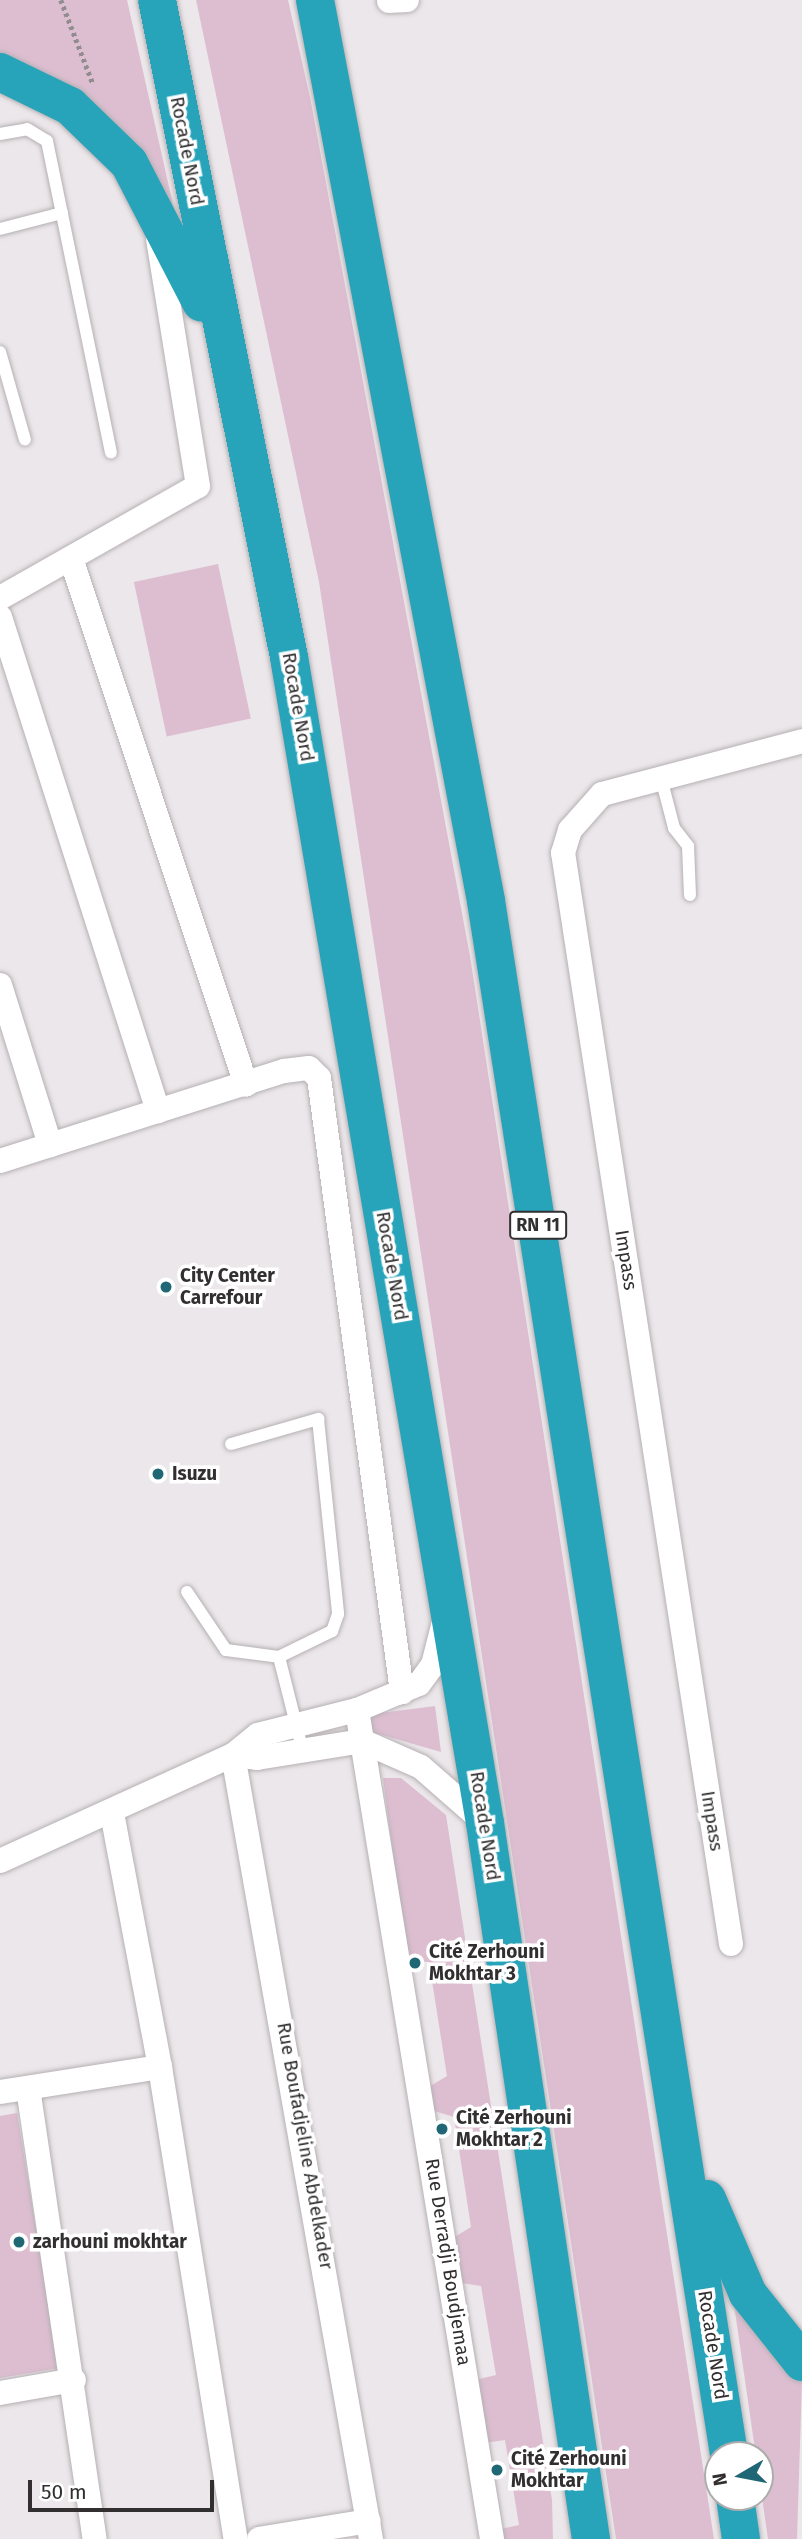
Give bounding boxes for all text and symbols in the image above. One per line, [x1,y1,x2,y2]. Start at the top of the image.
street label: Rocade Nord [165,95,209,207]
street label: Rocade Nord [277,651,319,763]
street label: Rocade Nord [371,1210,413,1322]
road number: RN 11 [508,1210,568,1240]
street label: Impass [610,1228,642,1292]
place label: City Center Carrefour [180,1265,275,1309]
marker: City Center Carrefour [158,1279,174,1295]
place label: Isuzu [172,1463,217,1485]
marker: Isuzu [150,1466,166,1482]
street label: Rocade Nord [465,1770,505,1882]
street label: Impass [696,1789,728,1853]
place label: Cité Zerhouni Mokhtar 3 [429,1941,545,1985]
marker: Cité Zerhouni Mokhtar 3 [407,1955,423,1971]
street label: Rue Boufadjeline Abdelkader [272,2021,338,2271]
place label: Cité Zerhouni Mokhtar 2 [456,2107,572,2151]
marker: Cité Zerhouni Mokhtar 2 [434,2121,450,2137]
street label: Rue Derradji Boudjemaa [420,2157,476,2367]
place label: zarhouni mokhtar [33,2231,187,2253]
marker: zarhouni mokhtar [11,2234,27,2250]
street label: Rocade Nord [693,2289,733,2401]
north arrow [704,2441,774,2511]
place label: Cité Zerhouni Mokhtar [511,2448,627,2492]
marker: Cité Zerhouni Mokhtar [489,2462,505,2478]
scale bar [32,2466,217,2510]
text: N [707,2471,732,2488]
text: 50 m [41,2479,87,2505]

